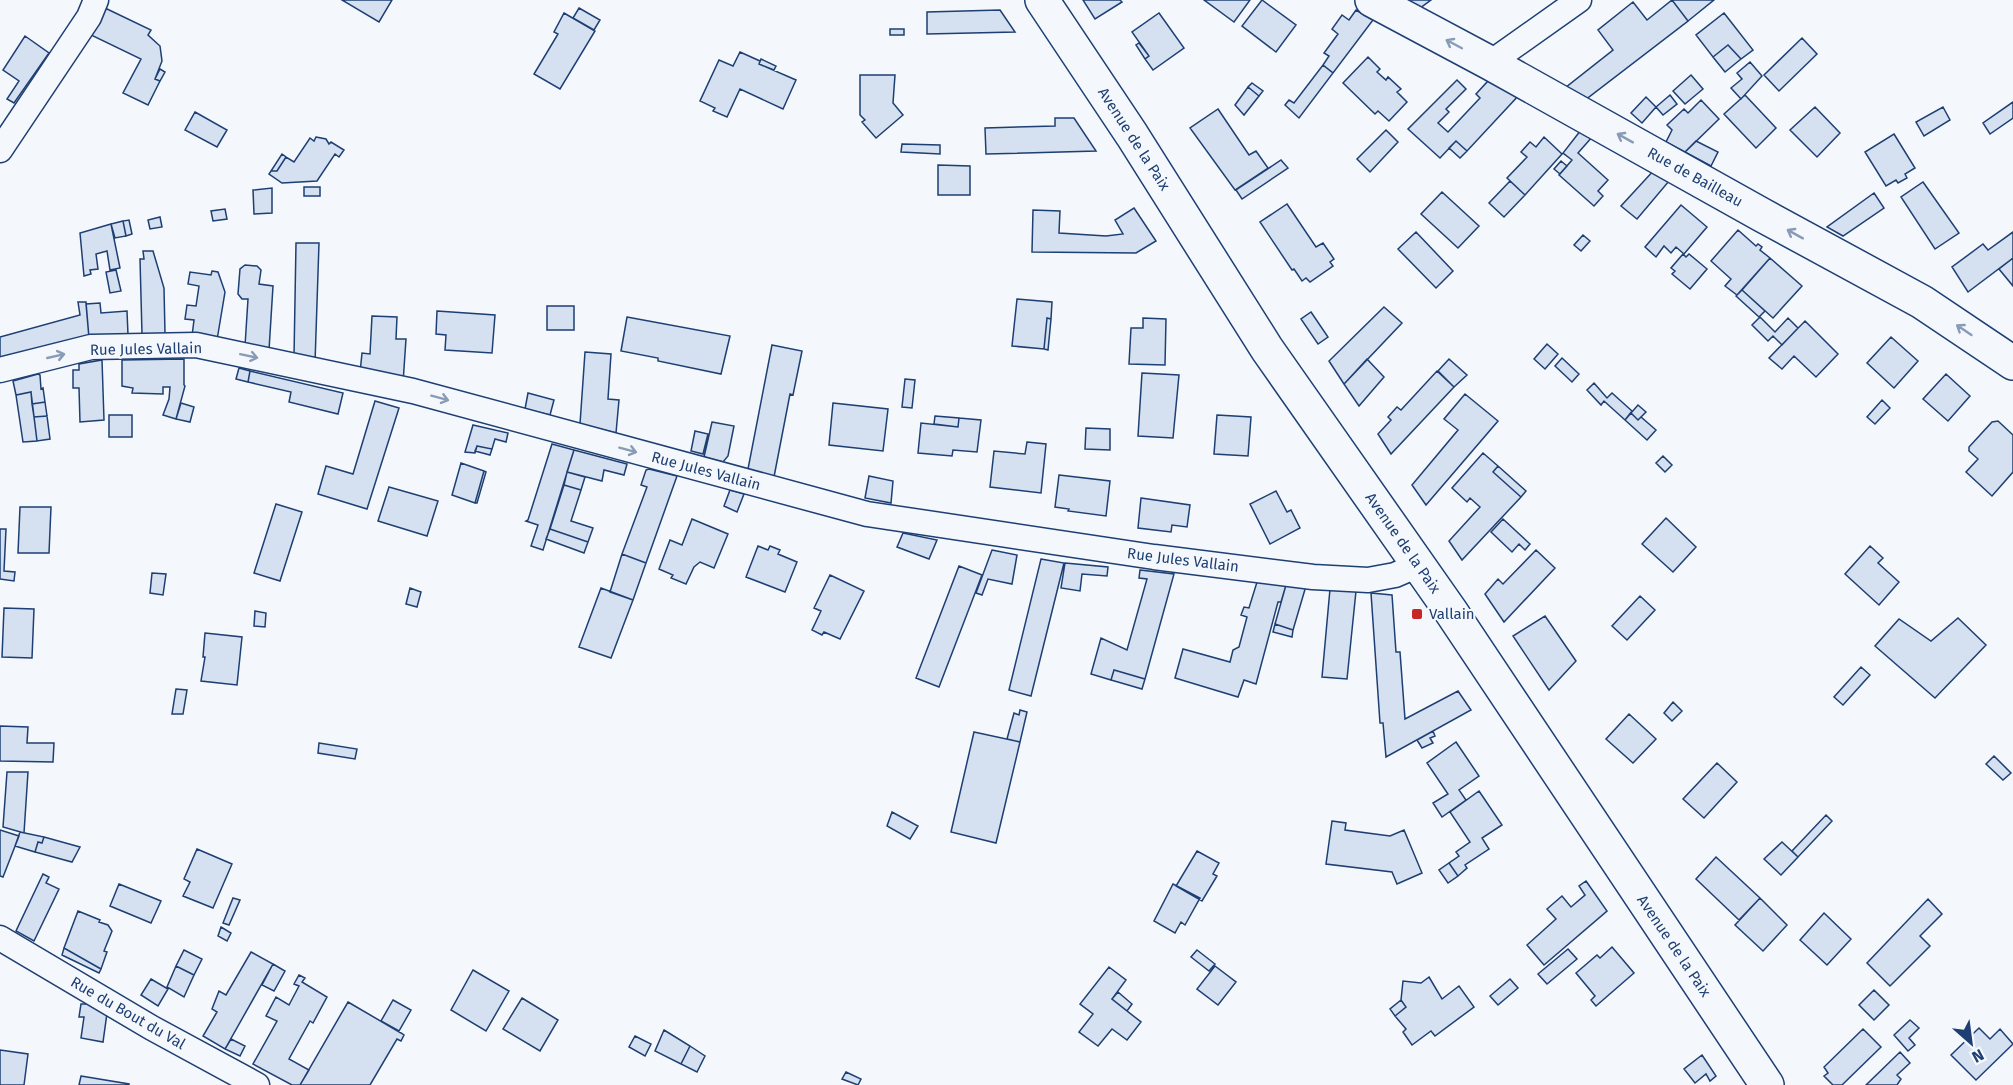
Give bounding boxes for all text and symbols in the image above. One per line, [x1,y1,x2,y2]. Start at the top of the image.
one-way arrow [1446,38,1464,49]
street label: Avenue de la Paix [1094,84,1174,194]
one-way arrow [1617,132,1634,144]
street label: Rue de Bailleau [1644,143,1746,211]
one-way arrow [1787,227,1804,239]
one-way arrow [1956,324,1973,336]
street label: Rue Jules Vallain [90,339,202,359]
one-way arrow [47,349,66,361]
one-way arrow [240,351,259,363]
one-way arrow [430,393,449,404]
one-way arrow [618,444,637,456]
street label: Rue Jules Vallain [649,448,763,494]
street label: Avenue de la Paix [1362,489,1445,597]
street label: Rue Jules Vallain [1126,544,1240,576]
place label: Vallain [1429,605,1475,623]
marker: Vallain [1410,607,1424,621]
street label: Avenue de la Paix [1633,892,1715,1001]
street label: Rue du Bout du Val [67,973,189,1053]
north arrow [1941,1013,2001,1073]
text: N [1969,1045,1987,1067]

